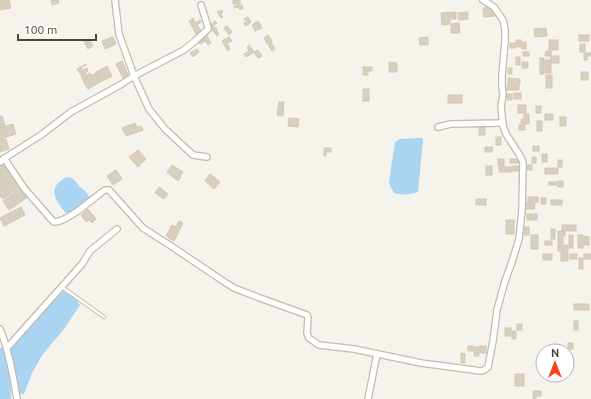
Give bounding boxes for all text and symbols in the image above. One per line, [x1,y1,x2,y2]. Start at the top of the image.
scale bar [18,16,96,42]
text: 100 m [24,23,57,36]
north arrow [535,343,575,383]
text: N [551,347,559,359]

